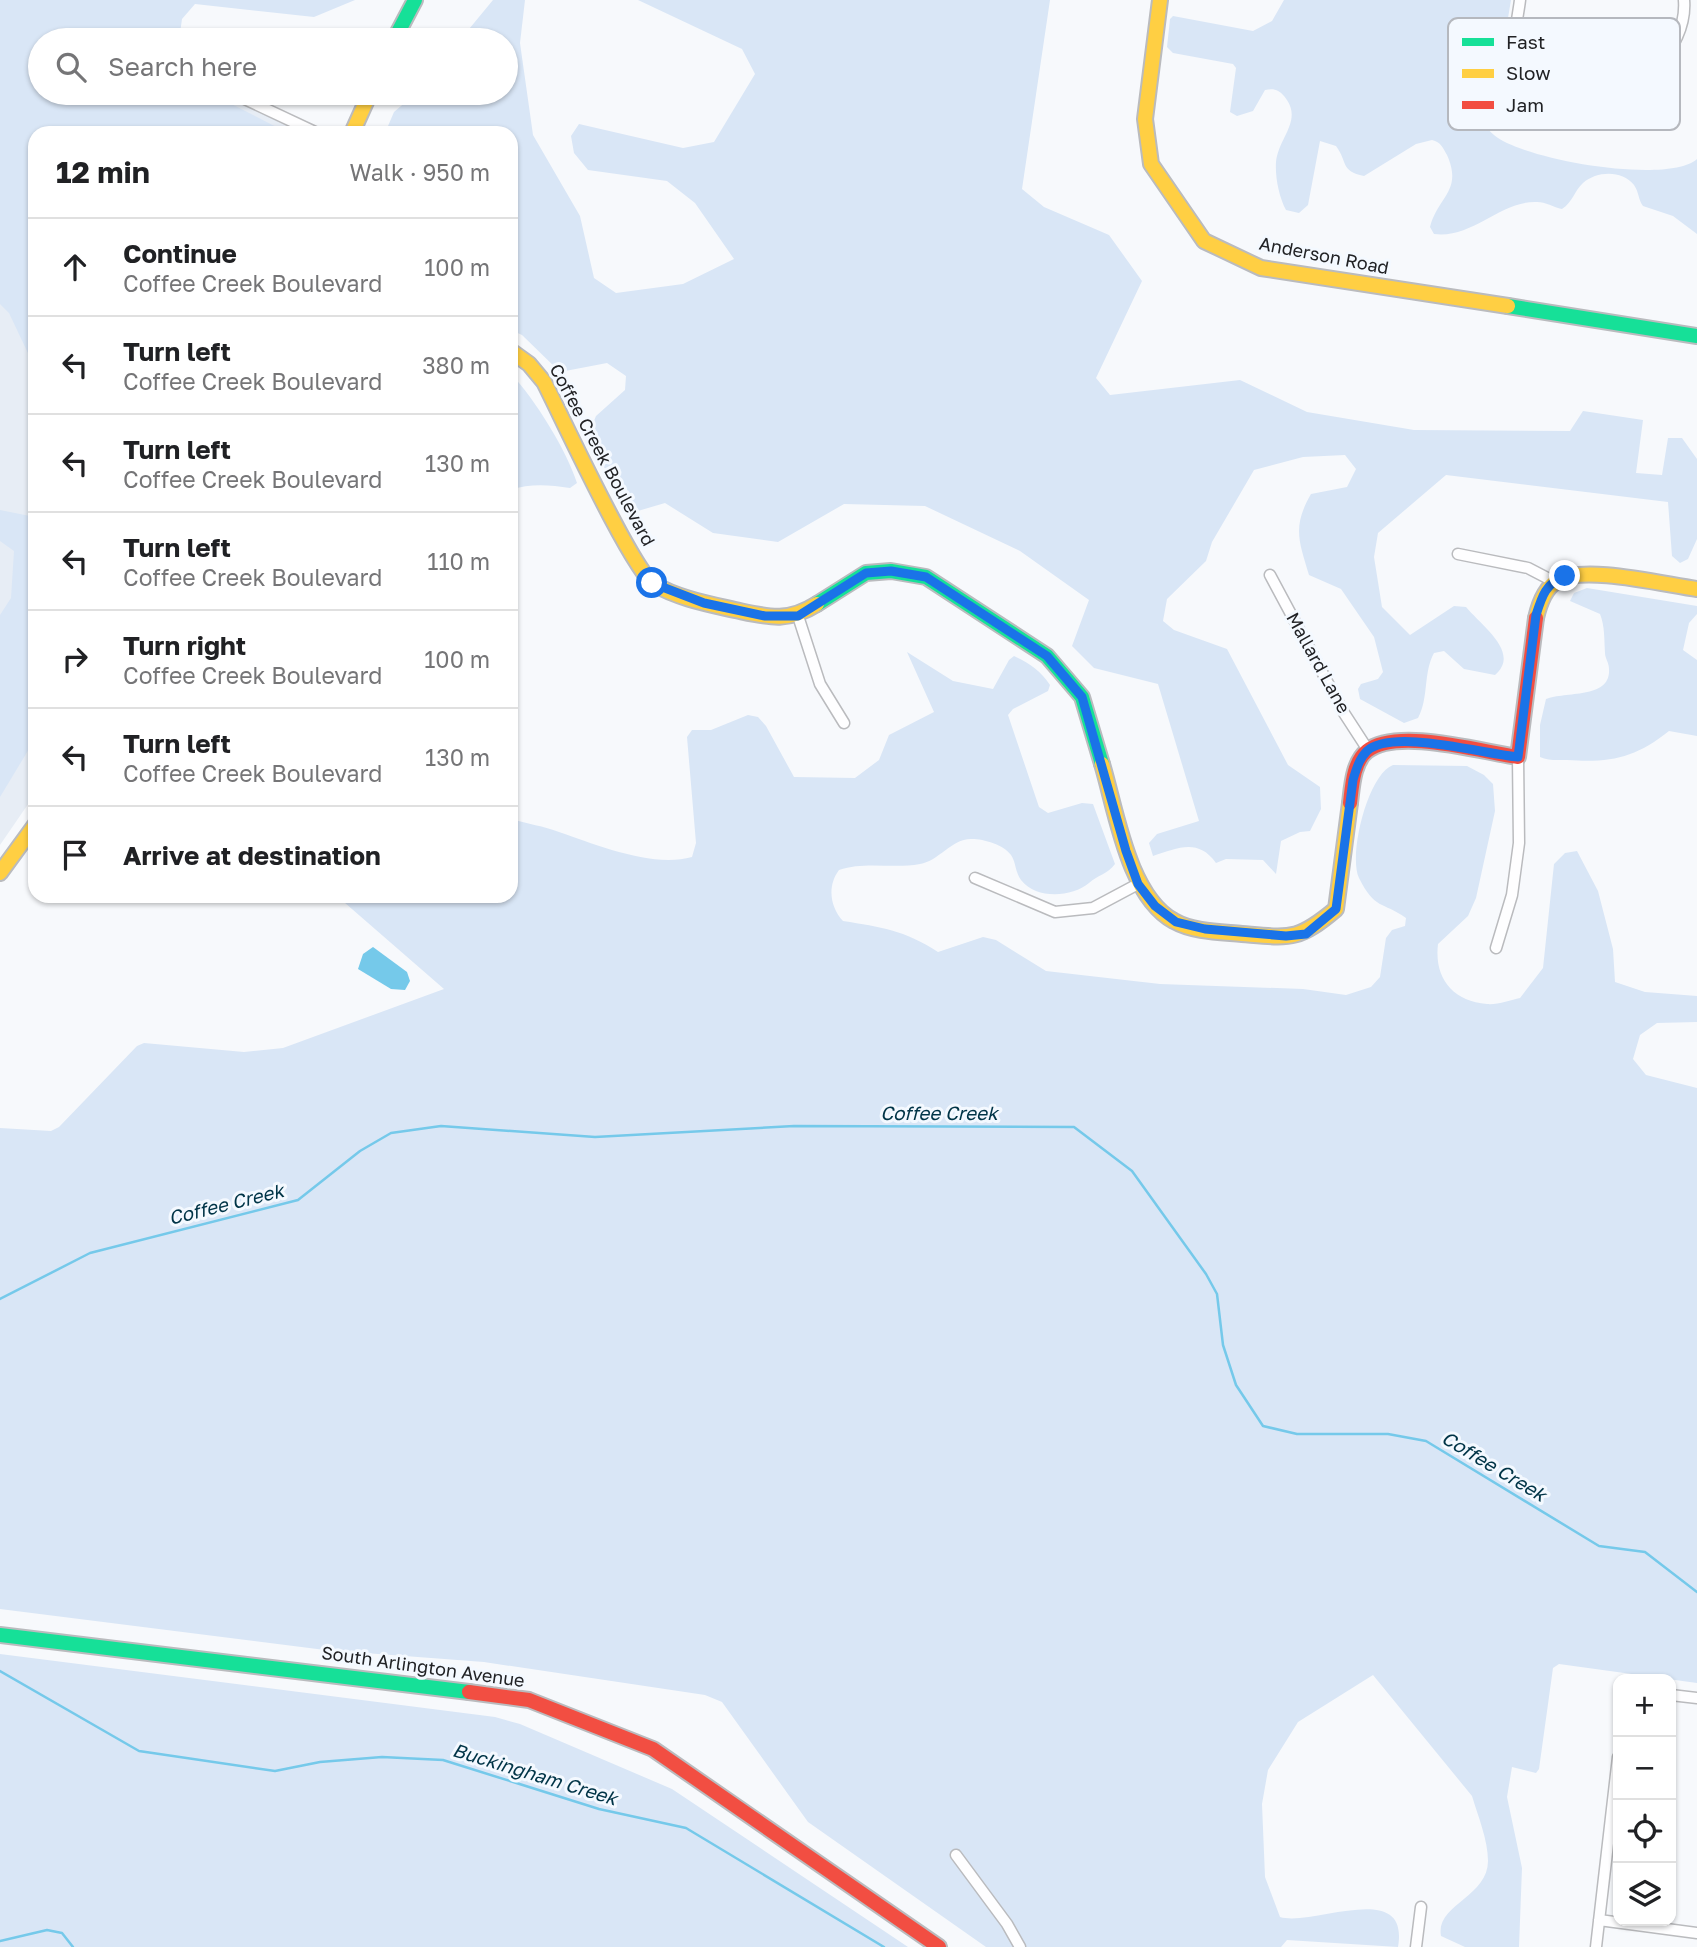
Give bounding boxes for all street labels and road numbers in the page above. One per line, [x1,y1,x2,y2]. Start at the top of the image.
street label: Anderson Road [1257,232,1391,278]
street label: Coffee Creek Boulevard [546,360,660,549]
street label: Mallard Lane [1282,608,1356,717]
street label: South Arlington Avenue [320,1641,526,1691]

